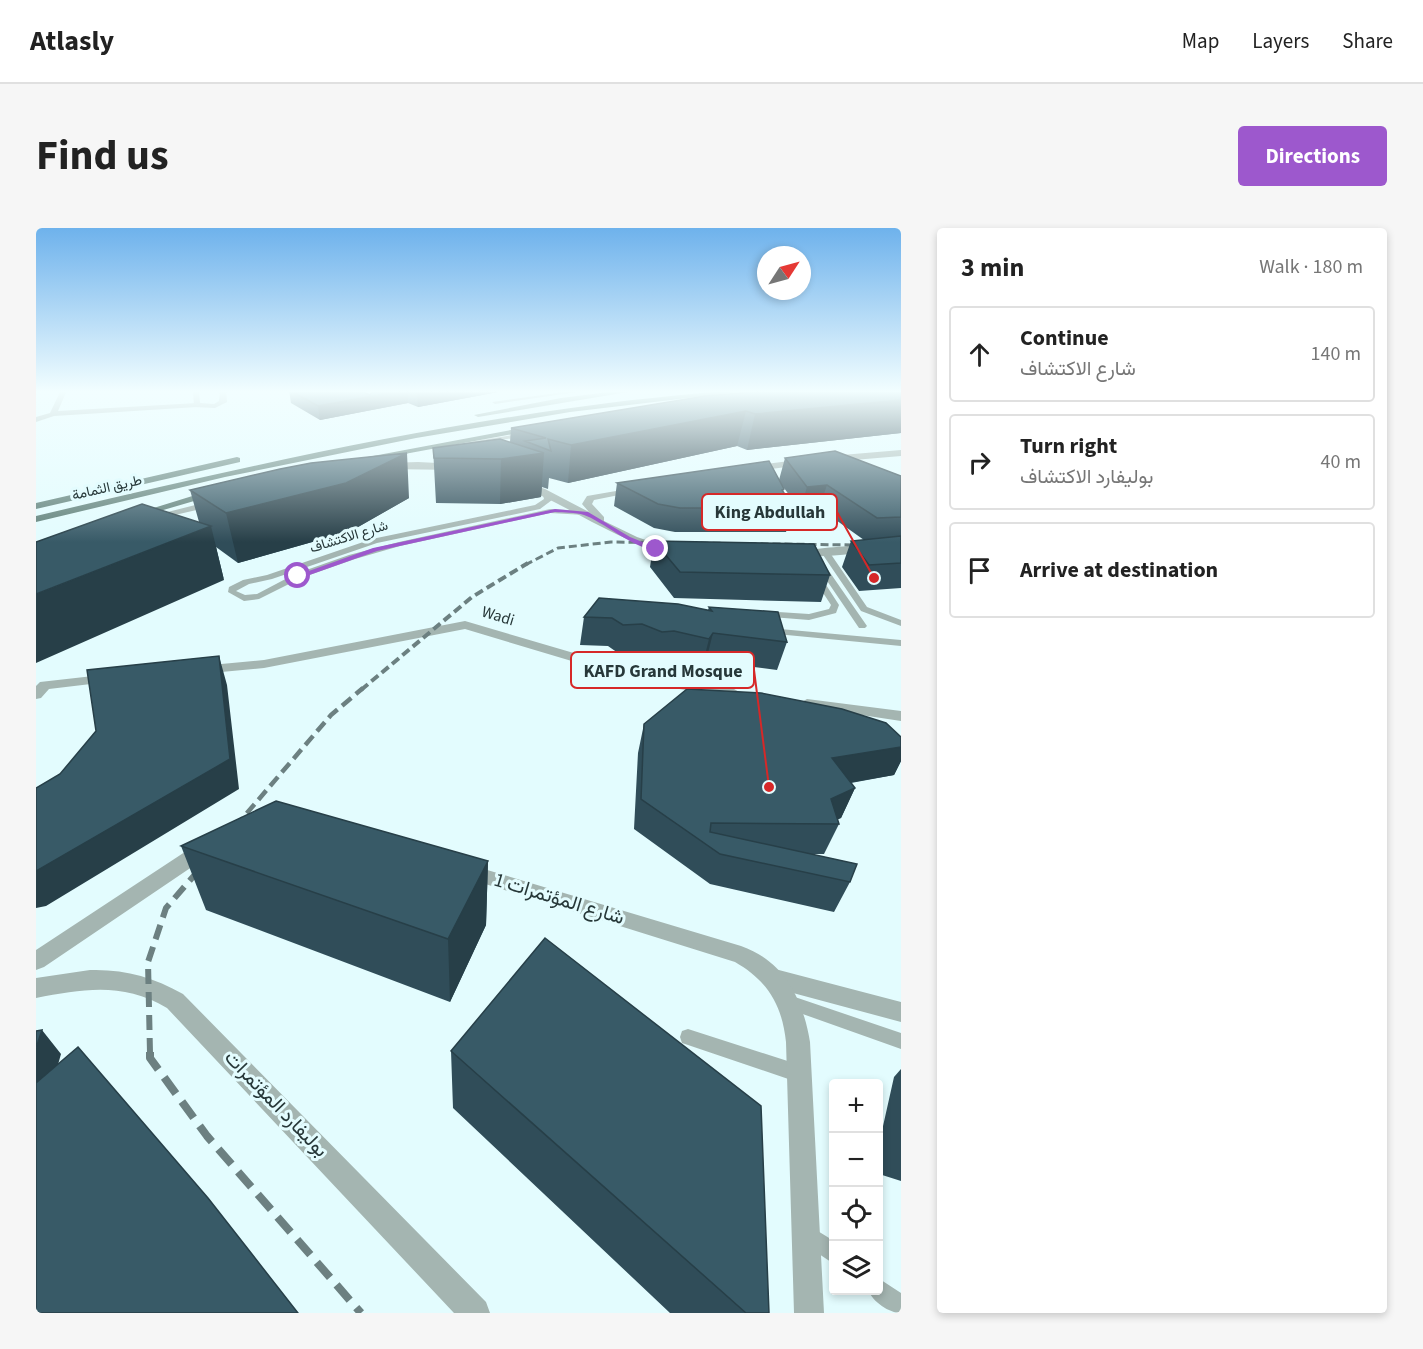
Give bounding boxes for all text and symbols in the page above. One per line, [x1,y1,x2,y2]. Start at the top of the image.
text: Atlasly [30,21,114,61]
text: Map [1182,26,1219,56]
text: Layers [1252,26,1309,56]
text: Share [1342,26,1393,56]
text: Find us [36,126,169,186]
button: Directions [1238,126,1387,186]
north arrow [757,246,811,300]
text: 3 min [961,249,1024,286]
text: Walk · 180 m [1259,253,1363,281]
text: Continue [1020,322,1109,354]
icon: ahead [963,338,996,371]
text: 140 m [1311,340,1361,368]
text: شارع الاكتشاف [1020,355,1136,383]
text: Turn right [1020,430,1117,462]
icon: right [963,446,996,479]
text: 40 m [1321,448,1361,476]
text: بوليفارد الاكتشاف [1020,463,1153,491]
street label: طريق الثمامة [70,470,144,506]
callout: King Abdullah [702,494,837,530]
text: King Abdullah [715,500,825,525]
street label: شارع الاكتشاف [307,516,391,558]
route end [642,535,668,561]
icon: arrive [963,554,996,587]
text: Arrive at destination [1020,554,1218,586]
route start [284,562,310,588]
street label: Wadi [479,601,517,631]
callout: KAFD Grand Mosque [571,652,754,688]
text: KAFD Grand Mosque [584,659,742,684]
street label: شارع المؤتمرات 1 [490,866,628,932]
street label: بوليفارد المؤتمرات [218,1044,334,1164]
map controls [829,1079,883,1295]
button: + [829,1079,883,1133]
button: − [829,1133,883,1187]
button: locate [829,1187,883,1241]
button: layers [829,1241,883,1295]

